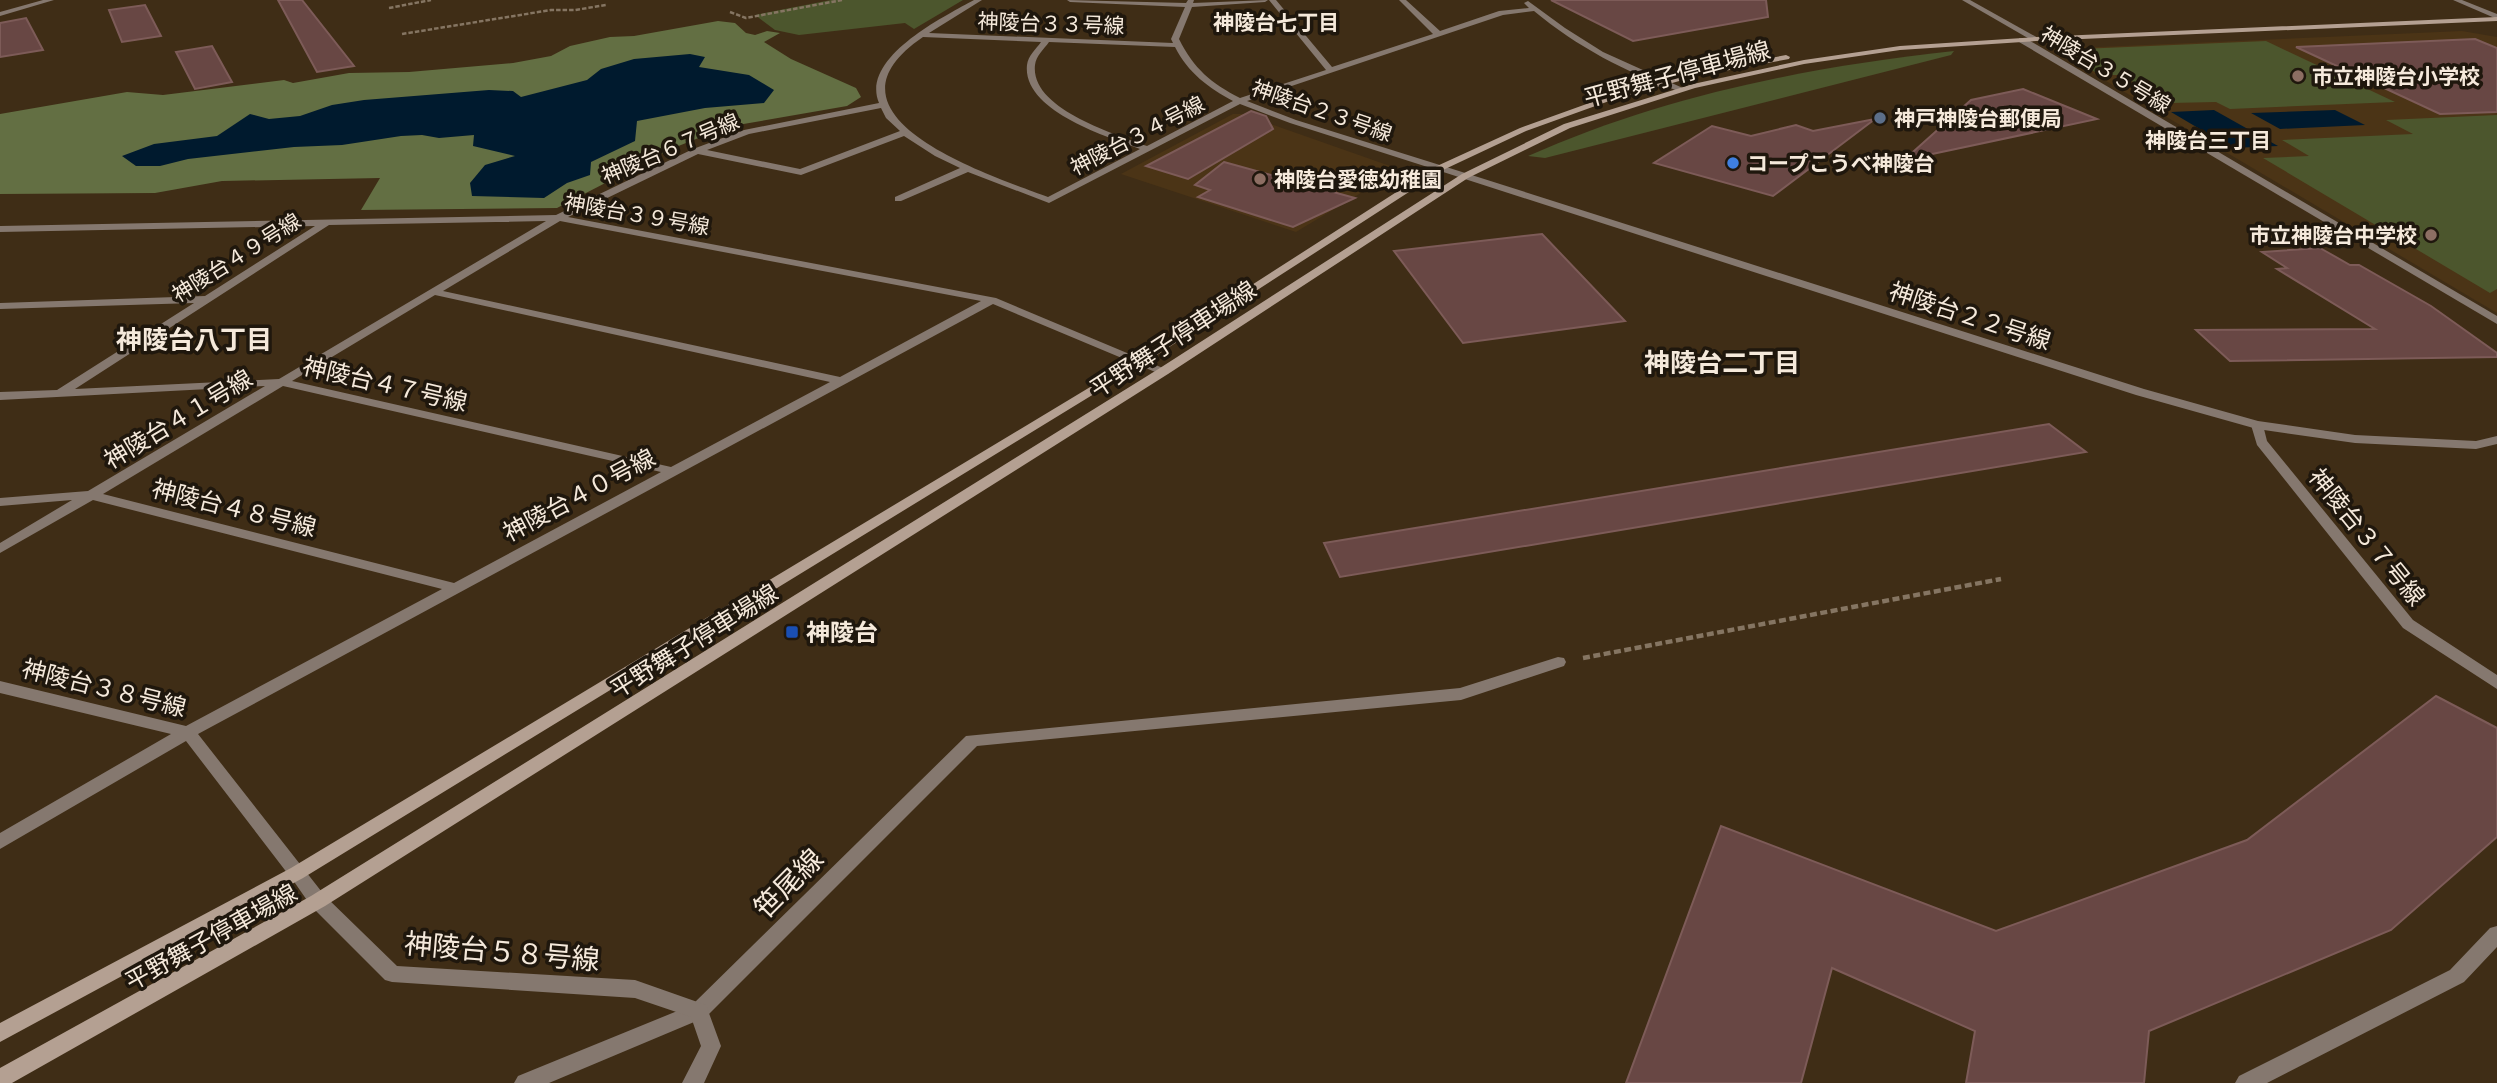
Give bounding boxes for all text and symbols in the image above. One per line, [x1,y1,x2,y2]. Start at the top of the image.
street label: 神陵台３３号線 [977,8,1125,38]
district label: 神陵台七丁目 [1213,10,1339,34]
street label: 神陵台３５号線 [2037,21,2175,117]
street label: 平野舞子停車場線 [1581,36,1773,112]
place label: 市立神陵台小学校 [2312,64,2480,88]
marker: 市立神陵台小学校 [2290,68,2306,84]
street label: 神陵台２３号線 [1249,75,1395,145]
street label: 神陵台３４号線 [1066,91,1208,179]
place label: 神戸神陵台郵便局 [1894,106,2062,130]
street label: 神陵台６７号線 [598,108,742,188]
marker: 神戸神陵台郵便局 [1872,110,1888,126]
district label: 神陵台三丁目 [2145,128,2271,152]
place label: コープこうべ神陵台 [1747,151,1935,175]
marker: コープこうべ神陵台 [1725,155,1741,171]
place label: 神陵台愛徳幼稚園 [1274,167,1442,191]
marker: 神陵台愛徳幼稚園 [1252,171,1268,187]
street label: 神陵台３９号線 [563,189,711,239]
street label: 神陵台４９号線 [167,208,305,306]
place label: 市立神陵台中学校 [2249,223,2417,247]
marker: 市立神陵台中学校 [2423,227,2439,243]
street label: 平野舞子停車場線 [1085,275,1261,403]
street label: 神陵台２２号線 [1886,277,2054,355]
district label: 神陵台八丁目 [116,325,272,354]
district label: 神陵台二丁目 [1644,348,1800,377]
street label: 神陵台４７号線 [300,352,470,416]
street label: 神陵台４１号線 [99,364,257,474]
street label: 神陵台４０号線 [498,444,660,546]
street label: 神陵台３７号線 [2304,463,2430,611]
street label: 神陵台４８号線 [149,475,319,541]
street label: 平野舞子停車場線 [605,579,783,703]
place label: 神陵台 [806,619,878,646]
marker: 神陵台 [784,624,800,640]
street label: 神陵台３８号線 [19,655,189,721]
street label: 笹尾線 [747,842,829,924]
street label: 平野舞子停車場線 [120,879,302,995]
street label: 神陵台５８号線 [403,927,601,975]

